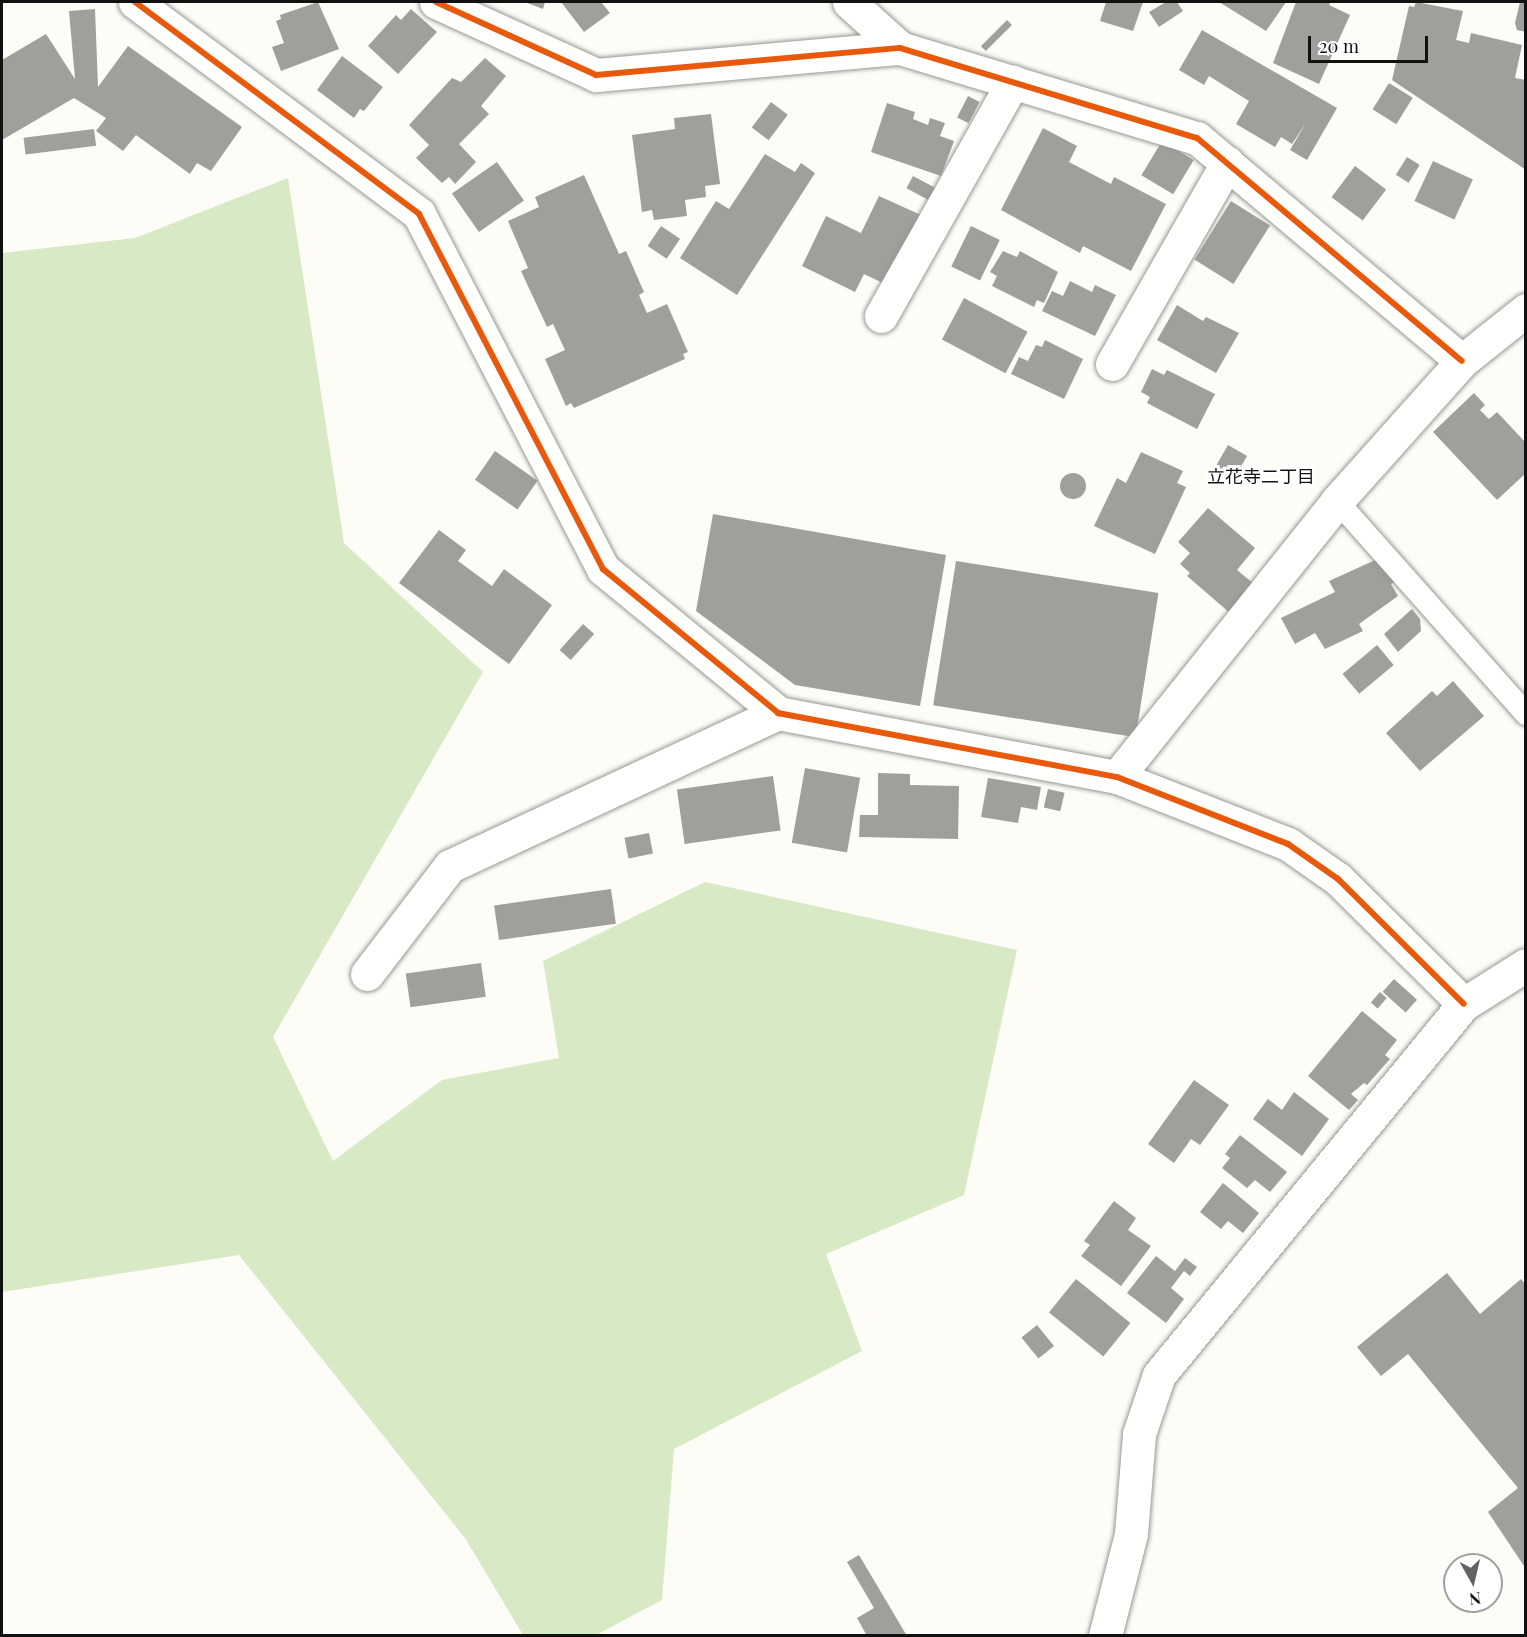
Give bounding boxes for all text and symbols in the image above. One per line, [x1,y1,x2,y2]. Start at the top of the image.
scale bar [1311,24,1431,62]
text: 20 m [1319,34,1359,58]
district label: 立花寺二丁目 [1207,465,1315,487]
north arrow [1443,1553,1503,1613]
text: N [1468,1588,1482,1611]

